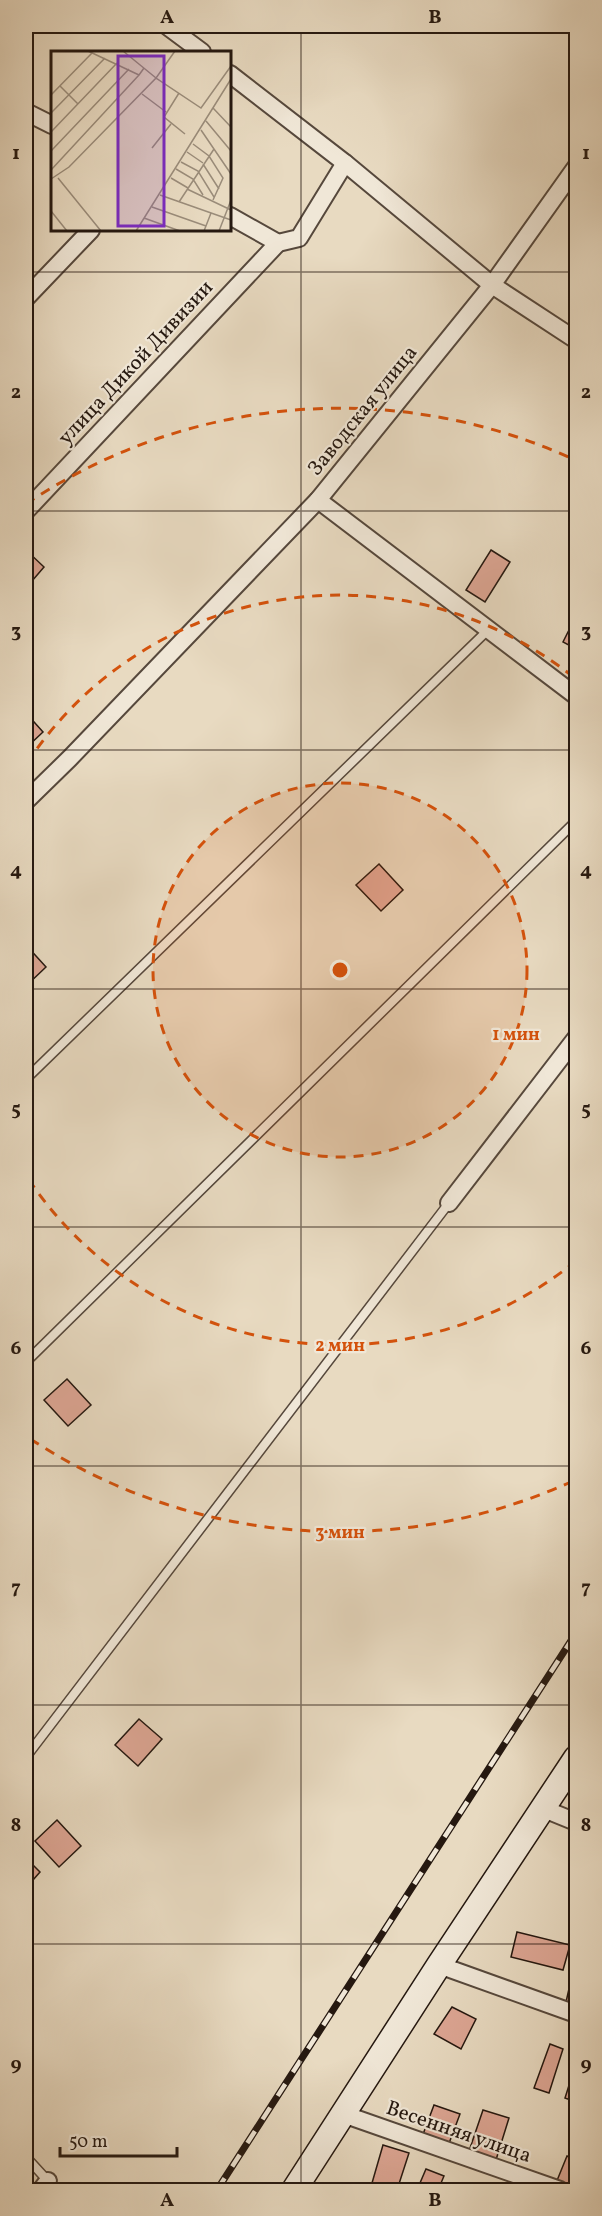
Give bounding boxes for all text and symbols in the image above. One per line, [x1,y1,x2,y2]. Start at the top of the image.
text: A [160,4,174,32]
text: B [428,4,442,32]
inset map [51,51,231,231]
text: 1 [12,140,20,168]
text: 1 [582,140,590,168]
street label: улица Дикой Дивизии [52,274,220,452]
street label: Заводская улица [302,340,425,482]
text: 2 [11,379,21,407]
text: 2 [581,379,591,407]
text: 3 [11,618,21,646]
text: 3 [581,618,591,646]
text: 4 [10,857,22,885]
text: 4 [580,857,592,885]
centre of rings [330,960,350,980]
text: 1 мин [492,1023,540,1048]
text: 5 [11,1096,21,1124]
text: 5 [581,1096,591,1124]
text: 2 мин [315,1334,365,1359]
text: 6 [11,1335,22,1363]
text: 6 [581,1335,592,1363]
text: 3 мин [315,1521,365,1546]
text: 7 [11,1574,21,1602]
text: 7 [581,1574,591,1602]
text: 8 [11,1812,21,1840]
text: 8 [581,1812,591,1840]
text: 9 [10,2051,22,2079]
text: 9 [580,2051,592,2079]
street label: Весенняя улица [382,2094,535,2171]
scale bar [60,2120,177,2158]
text: 50 m [69,2130,108,2155]
text: A [160,2187,174,2215]
text: B [428,2187,442,2215]

